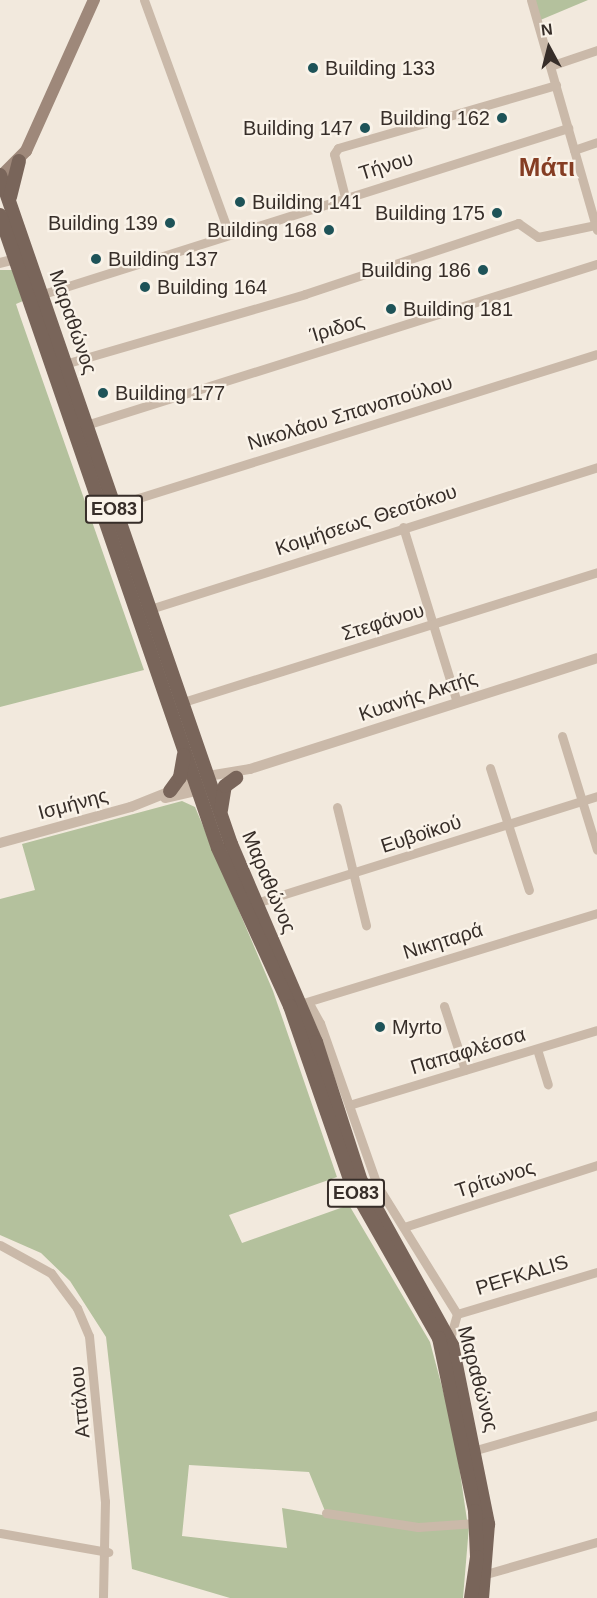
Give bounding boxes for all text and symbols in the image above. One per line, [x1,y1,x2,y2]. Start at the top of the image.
north arrow [519,18,579,78]
text: N [540,20,554,39]
place label: Building 133 [325,56,435,80]
marker: Building 133 [306,61,320,75]
place label: Building 162 [380,106,490,130]
marker: Building 162 [495,111,509,125]
place label: Building 147 [243,116,353,140]
marker: Building 147 [358,121,372,135]
street label: Τήνου [356,146,416,186]
district label: Μάτι [519,152,575,184]
place label: Building 141 [252,190,362,214]
marker: Building 141 [233,195,247,209]
place label: Building 175 [375,201,485,225]
marker: Building 175 [490,206,504,220]
place label: Building 139 [48,211,158,235]
marker: Building 139 [163,216,177,230]
place label: Building 168 [207,218,317,242]
marker: Building 168 [322,223,336,237]
place label: Building 137 [108,247,218,271]
marker: Building 137 [89,252,103,266]
place label: Building 186 [361,258,471,282]
marker: Building 186 [476,263,490,277]
street label: Μαραθώνος [44,267,102,377]
place label: Building 164 [157,275,267,299]
marker: Building 164 [138,280,152,294]
place label: Building 181 [403,297,513,321]
marker: Building 181 [384,302,398,316]
street label: Ίριδος [307,308,367,348]
street label: Νικολάου Σπανοπούλου [245,370,455,456]
place label: Building 177 [115,381,225,405]
marker: Building 177 [96,386,110,400]
street label: Κοιμήσεως Θεοτόκου [272,479,460,561]
road number: ΕΟ83 [84,494,144,524]
street label: Στεφάνου [339,598,427,646]
street label: Κυανής Ακτής [355,665,481,727]
street label: Ισμήνης [35,783,111,825]
street label: Ευβοϊκού [378,810,464,858]
street label: Μαραθώνος [237,827,301,937]
street label: Νικηταρά [400,918,486,964]
place label: Myrto [392,1015,442,1039]
marker: Myrto [373,1020,387,1034]
street label: Παπαφλέσσα [408,1022,528,1080]
street label: Τρίτωνος [452,1155,538,1203]
road number: ΕΟ83 [326,1178,386,1208]
street label: PEFKALIS [473,1250,571,1300]
street label: Μαραθώνος [452,1323,504,1435]
street label: Αττάλου [65,1365,95,1439]

